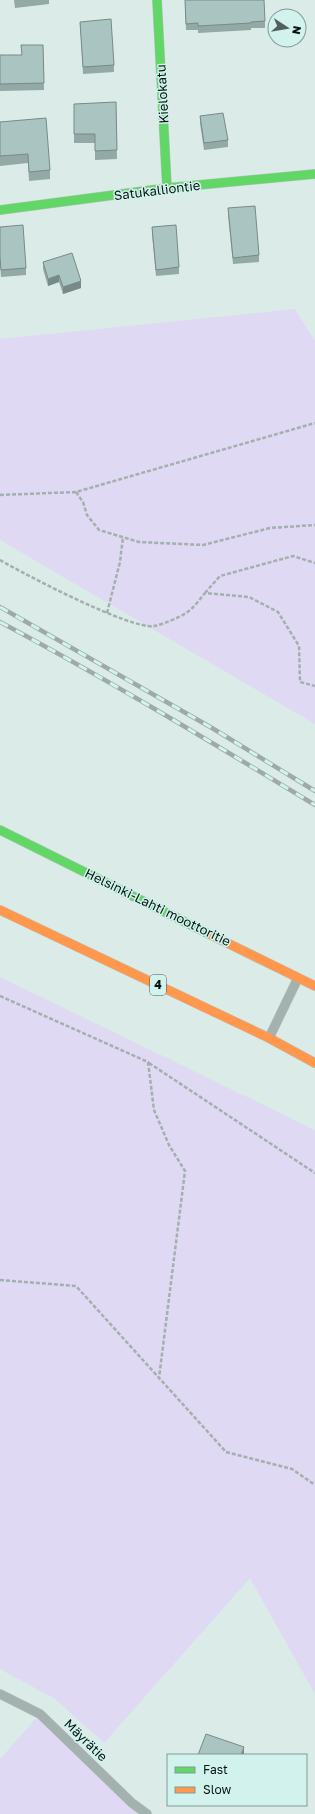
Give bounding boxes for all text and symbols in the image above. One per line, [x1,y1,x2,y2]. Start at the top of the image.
north arrow [267,8,307,48]
text: N [290,25,304,36]
street label: Kielokatu [152,64,172,124]
street label: Satukalliontie [113,177,201,203]
street label: Helsinki-Lahti moottoritie [82,865,234,949]
road number: 4 [150,975,166,995]
street label: Mäyrätie [61,1716,111,1764]
legend [167,1754,307,1806]
text: Fast [203,1762,228,1777]
text: Slow [203,1782,231,1797]

